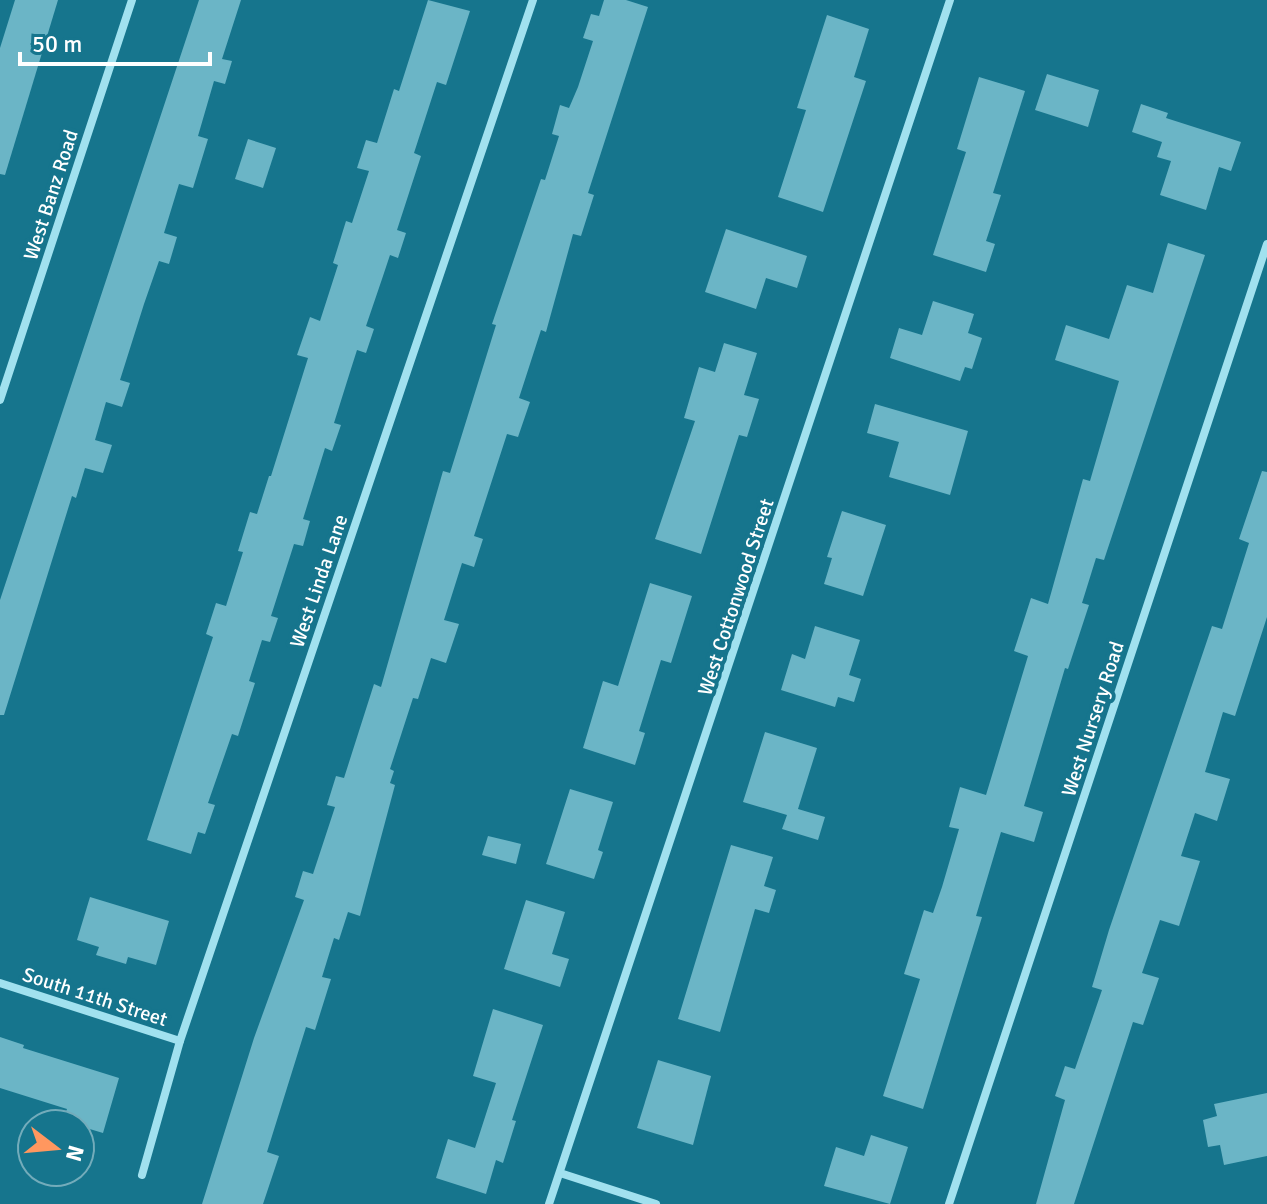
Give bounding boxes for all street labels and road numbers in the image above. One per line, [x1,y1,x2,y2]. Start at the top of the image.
street label: West Banz Road [18,127,84,263]
street label: West Cottonwood Street [692,495,780,699]
street label: West Linda Lane [285,511,353,651]
street label: West Nursery Road [1056,638,1130,800]
street label: South 11th Street [19,962,171,1032]

